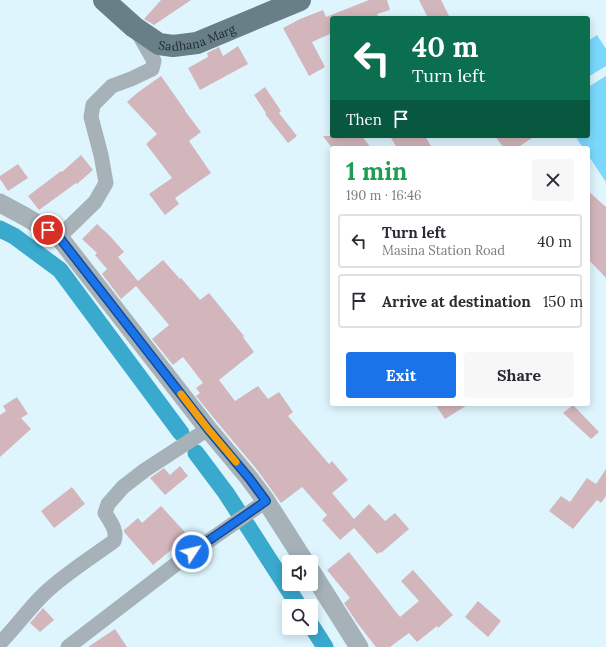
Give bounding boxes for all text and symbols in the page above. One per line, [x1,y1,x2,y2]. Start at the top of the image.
street label: Sadhana Marg [158,20,238,54]
text: 40 m [412,29,478,65]
icon: left [346,32,398,84]
text: Turn left [412,64,485,87]
icon: arrive [390,108,412,130]
text: Then [346,110,382,129]
text: 1 min [346,156,407,187]
button: close [532,159,574,201]
text: 190 m · 16:46 [346,187,422,204]
pin [31,213,65,247]
icon: arrive [37,219,59,241]
text: Turn left [382,223,446,242]
icon: left [348,230,370,252]
text: 40 m [537,232,572,251]
text: Masina Station Road [382,242,505,259]
icon: arrive [348,290,370,312]
text: Arrive at destination [382,292,531,311]
text: 150 m [543,292,583,311]
button: Exit [346,352,456,398]
button: Share [464,352,574,398]
position arrow [171,531,213,573]
map controls [282,555,318,635]
button: sound [282,555,318,591]
button: search [282,599,318,635]

